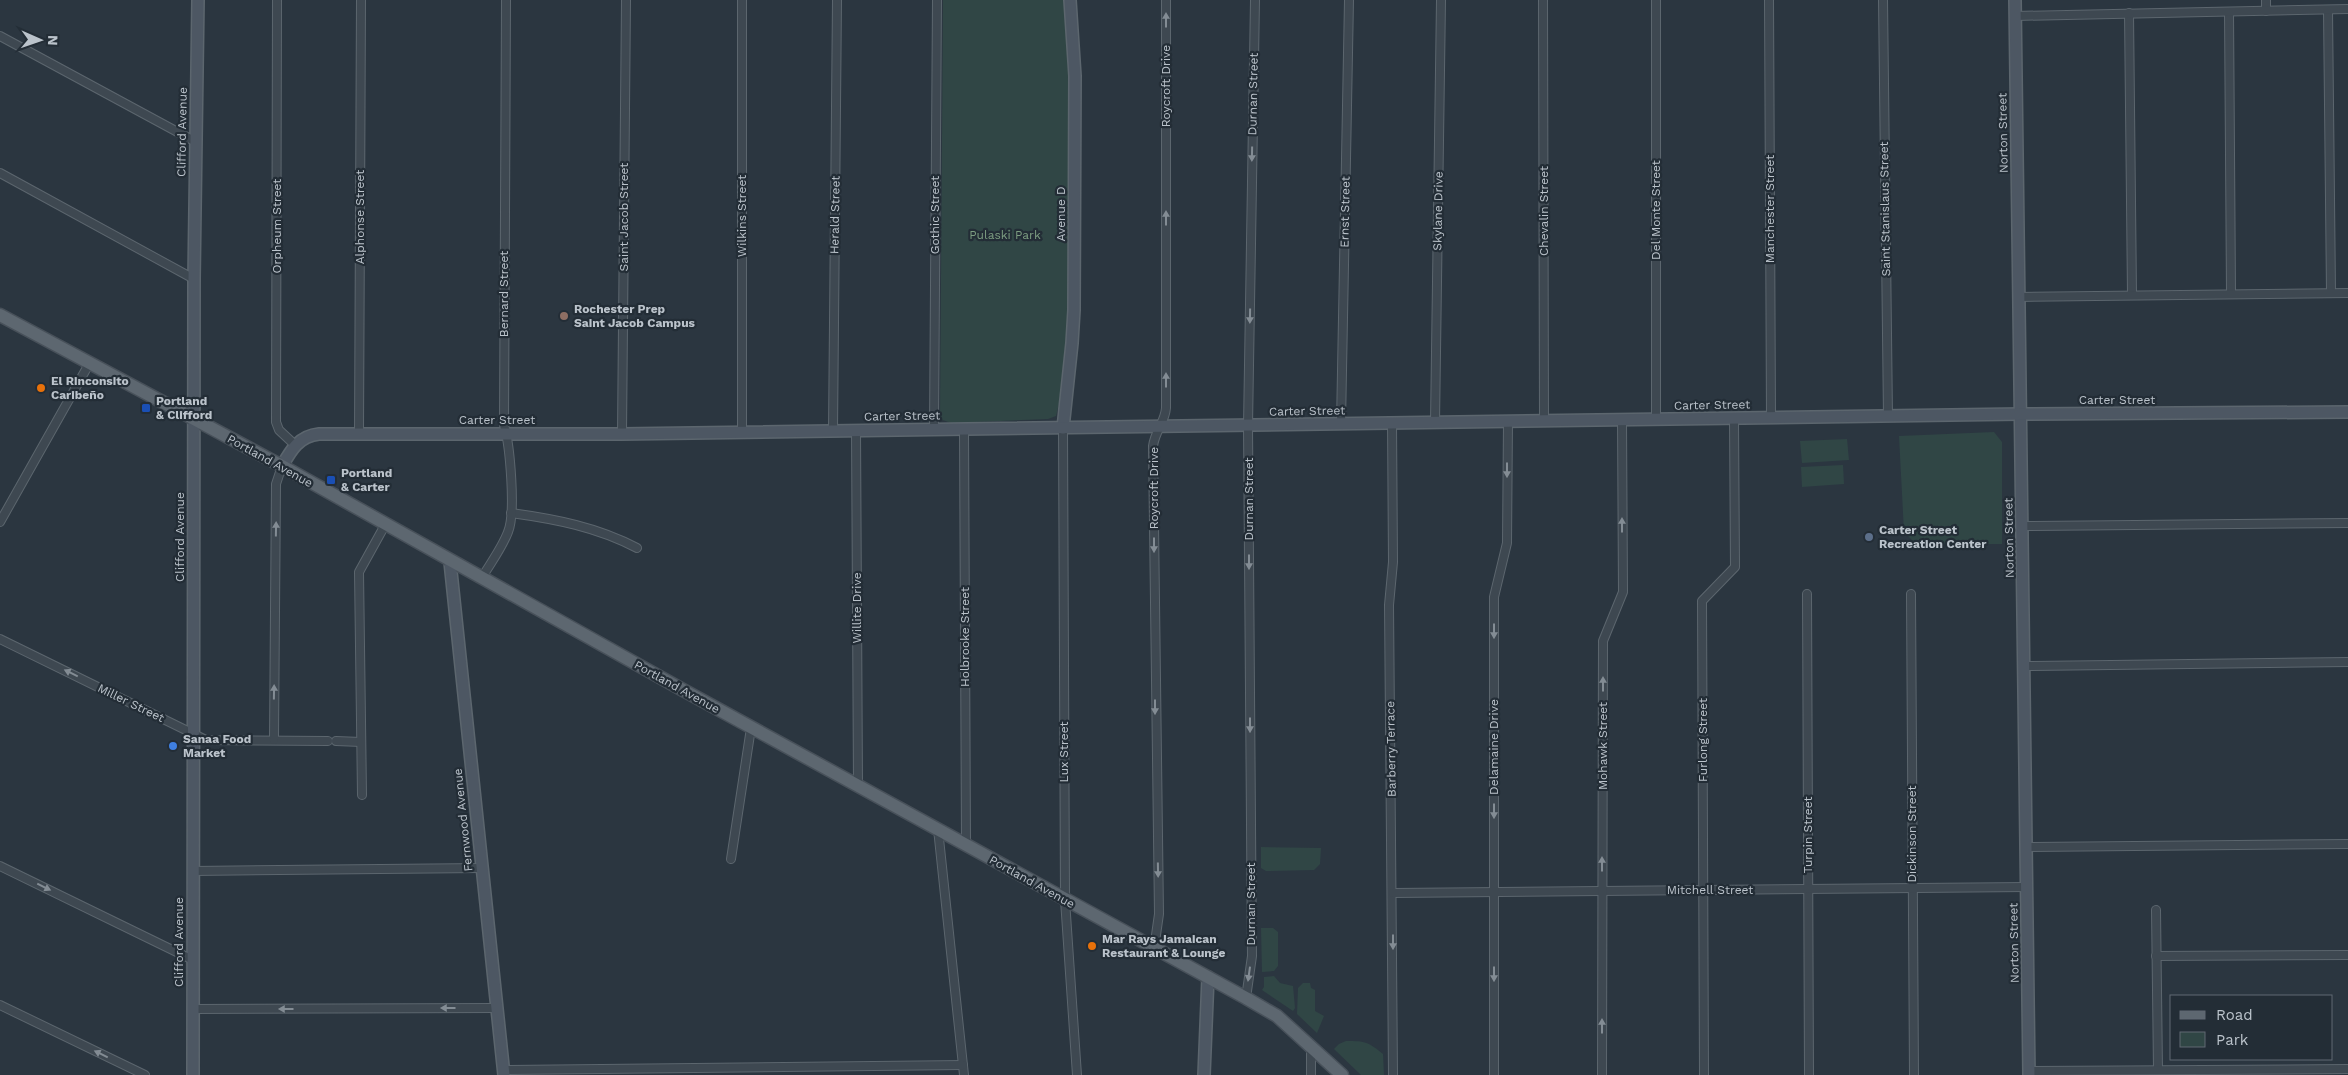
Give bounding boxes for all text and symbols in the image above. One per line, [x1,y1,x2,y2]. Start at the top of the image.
one-way arrow [1162,12,1170,28]
north arrow [15,15,65,65]
text: N [45,35,61,46]
street label: Roycroft Drive [1159,45,1173,127]
street label: Durnan Street [1245,52,1261,136]
street label: Clifford Avenue [174,87,190,177]
street label: Norton Street [1995,93,2011,173]
street label: Saint Stanislaus Street [1877,141,1893,277]
one-way arrow [1248,146,1256,162]
street label: Manchester Street [1763,155,1777,263]
street label: Del Monte Street [1649,160,1663,260]
street label: Saint Jacob Street [617,163,631,271]
street label: Chevalin Street [1537,166,1551,256]
street label: Alphonse Street [353,170,367,264]
street label: Skylane Drive [1430,171,1446,251]
street label: Wilkins Street [735,175,749,257]
street label: Herald Street [827,176,843,254]
street label: Gothic Street [928,176,942,254]
street label: Ernst Street [1337,176,1353,248]
street label: Orpheum Street [270,179,284,273]
street label: Avenue D [1054,186,1068,242]
one-way arrow [1162,210,1170,226]
park label: Pulaski Park [969,228,1041,242]
street label: Bernard Street [497,251,511,337]
place label: Rochester Prep Saint Jacob Campus [574,302,696,330]
one-way arrow [1246,308,1254,324]
marker: Rochester Prep Saint Jacob Campus [558,310,570,322]
one-way arrow [1162,372,1170,388]
place label: El Rinconsito Caribeño [51,374,129,402]
marker: El Rinconsito Caribeño [35,382,47,394]
street label: Carter Street [2079,393,2155,407]
place label: Portland & Clifford [156,394,212,422]
street label: Carter Street [1674,397,1750,413]
marker: Portland & Clifford [140,402,152,414]
street label: Carter Street [1269,403,1345,419]
street label: Carter Street [864,408,940,424]
street label: Carter Street [459,413,535,427]
street label: Portland Avenue [225,432,315,490]
street label: Roycroft Drive [1147,447,1161,529]
street label: Durnan Street [1242,458,1256,540]
one-way arrow [1503,463,1511,479]
place label: Portland & Carter [341,466,392,494]
marker: Portland & Carter [325,474,337,486]
street label: Clifford Avenue [173,492,187,582]
street label: Norton Street [2001,498,2017,578]
one-way arrow [1618,517,1626,533]
one-way arrow [272,521,280,537]
place label: Carter Street Recreation Center [1879,523,1987,551]
marker: Carter Street Recreation Center [1863,531,1875,543]
one-way arrow [1150,537,1158,553]
one-way arrow [1246,554,1254,570]
street label: Willite Drive [850,572,864,644]
street label: Holbrooke Street [958,587,972,687]
one-way arrow [1490,623,1498,639]
street label: Portland Avenue [632,658,722,716]
one-way arrow [64,669,78,677]
one-way arrow [1599,676,1607,692]
street label: Miller Street [95,681,167,725]
one-way arrow [270,683,278,699]
street label: Furlong Street [1696,698,1710,782]
one-way arrow [1151,699,1159,715]
street label: Delamaine Drive [1487,699,1501,795]
street label: Barberry Terrace [1383,701,1399,797]
street label: Mohawk Street [1596,702,1610,790]
one-way arrow [1246,717,1254,733]
street label: Lux Street [1057,722,1071,782]
place label: Sanaa Food Market [183,732,251,760]
marker: Sanaa Food Market [167,740,179,752]
street label: Fernwood Avenue [451,768,475,872]
street label: Dickinson Street [1905,785,1919,883]
street label: Turpin Street [1801,796,1815,874]
one-way arrow [1490,803,1498,819]
street label: Portland Avenue [987,853,1077,911]
one-way arrow [1598,856,1606,872]
one-way arrow [1154,862,1162,878]
street label: Durnan Street [1244,863,1258,945]
one-way arrow [37,883,51,891]
street label: Mitchell Street [1667,883,1753,897]
street label: Clifford Avenue [172,897,186,987]
street label: Norton Street [2006,903,2022,983]
place label: Mar Rays Jamaican Restaurant & Lounge [1102,932,1225,960]
one-way arrow [1389,934,1397,950]
marker: Mar Rays Jamaican Restaurant & Lounge [1086,940,1098,952]
one-way arrow [1490,966,1498,982]
one-way arrow [1245,967,1253,983]
legend [2170,995,2333,1060]
one-way arrow [440,1004,456,1012]
one-way arrow [278,1005,294,1013]
text: Road [2216,1006,2253,1024]
one-way arrow [1598,1018,1606,1034]
text: Park [2216,1031,2249,1049]
one-way arrow [94,1050,109,1058]

